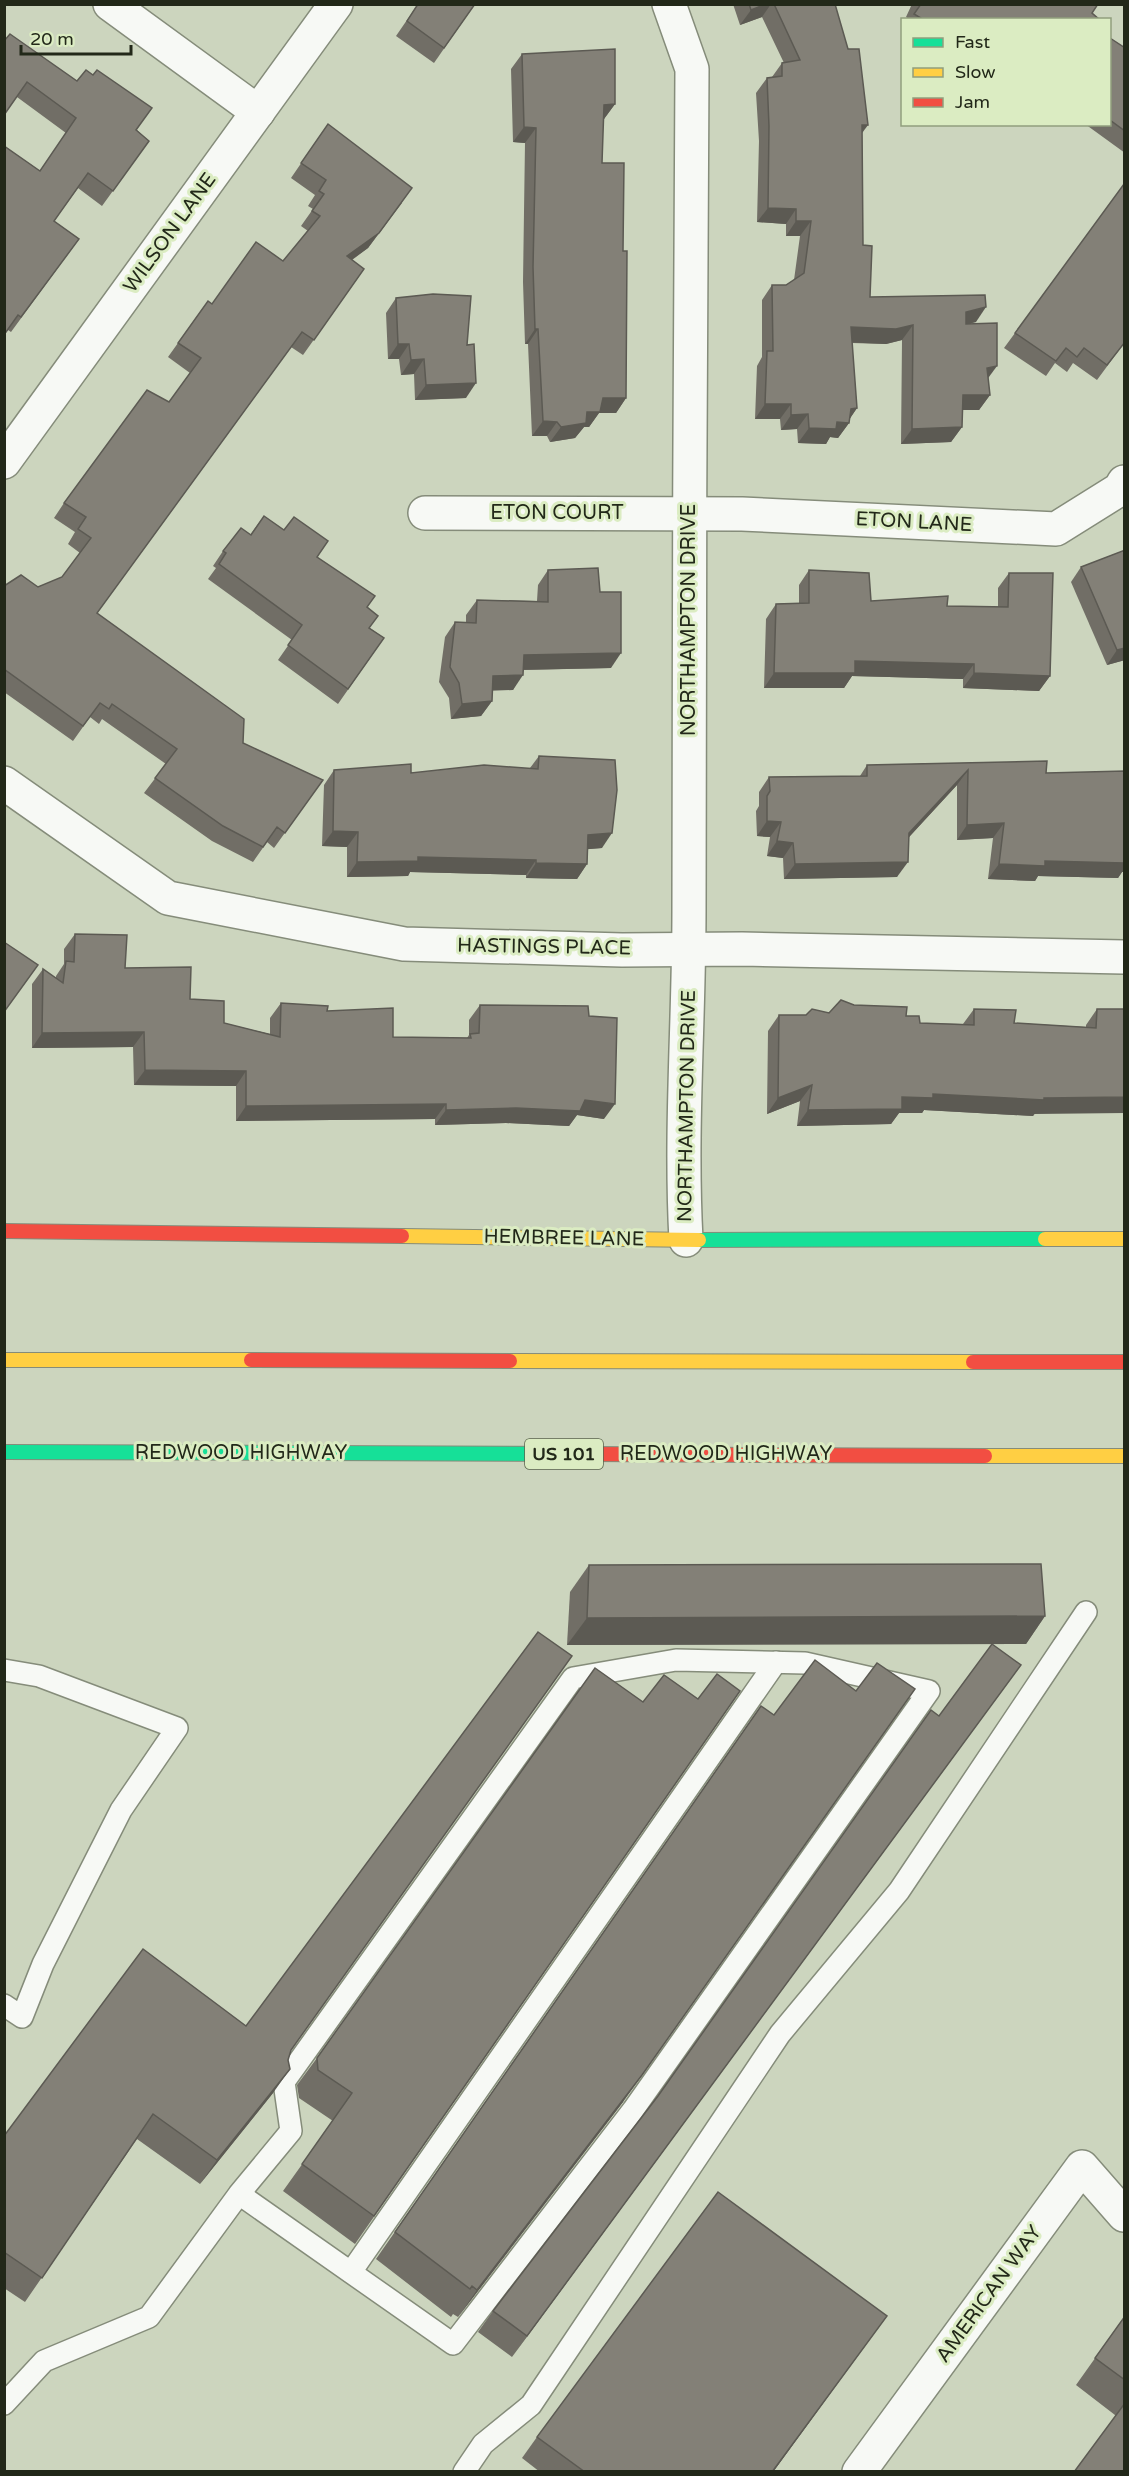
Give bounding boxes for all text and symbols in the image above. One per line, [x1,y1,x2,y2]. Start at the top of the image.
scale bar [21,18,130,56]
legend [901,18,1111,126]
text: 20 m [30,28,74,50]
text: Fast [955,31,990,53]
text: Slow [955,61,996,83]
text: Jam [955,91,990,113]
street label: WILSON LANE [119,168,221,298]
street label: ETON COURT [490,501,624,525]
street label: NORTHAMPTON DRIVE [677,504,701,736]
street label: ETON LANE [855,507,973,537]
street label: HASTINGS PLACE [457,933,631,961]
street label: NORTHAMPTON DRIVE [673,990,701,1222]
street label: HEMBREE LANE [483,1225,645,1251]
road number: US 101 [525,1439,603,1469]
street label: REDWOOD HIGHWAY [135,1441,348,1465]
street label: REDWOOD HIGHWAY [620,1442,833,1466]
street label: AMERICAN WAY [931,2221,1047,2367]

